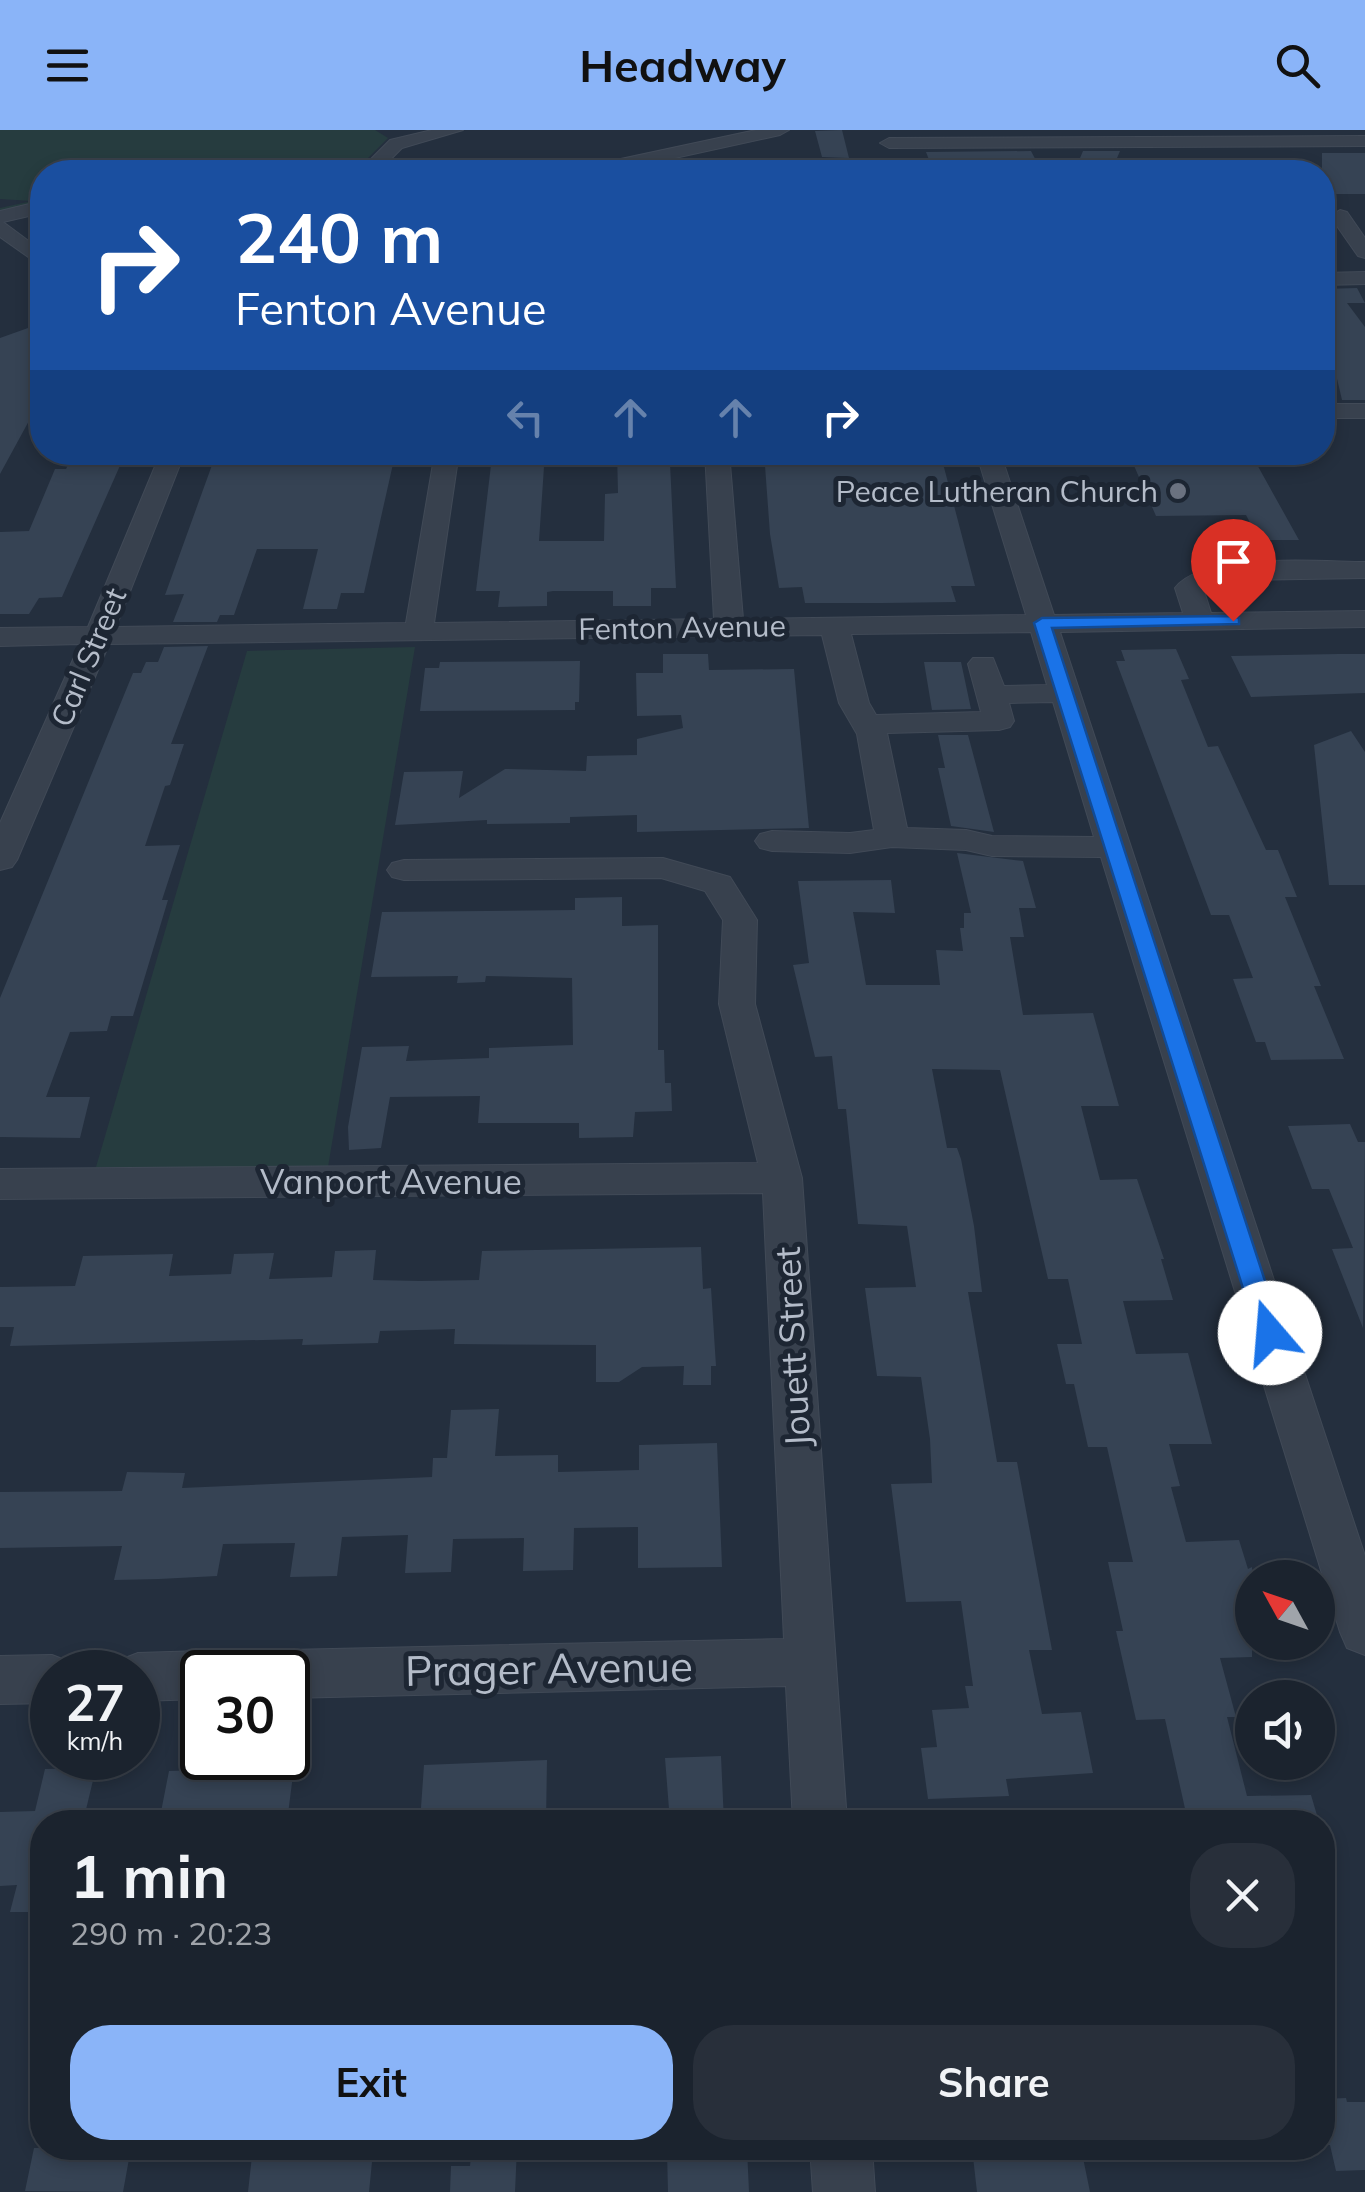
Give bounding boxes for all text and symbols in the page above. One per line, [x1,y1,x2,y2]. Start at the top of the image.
text: Headway [579,37,786,93]
icon: menu [40,38,95,93]
icon: search [1270,38,1325,93]
text: 240 m [235,193,443,281]
icon: right [70,200,200,330]
text: Fenton Avenue [235,280,546,336]
icon: left [498,390,553,445]
icon: ahead [603,390,658,445]
icon: ahead [708,390,763,445]
icon: right [813,390,868,445]
place label: Peace Lutheran Church [836,472,1158,510]
marker: Peace Lutheran Church [1167,480,1189,502]
pin [1191,519,1276,622]
icon: arrive [1206,534,1261,589]
street label: Carl Street [42,582,134,732]
street label: Fenton Avenue [578,606,786,648]
street label: Vanport Avenue [260,1159,522,1203]
street label: Jouett Street [765,1246,819,1448]
position arrow [1218,1281,1322,1385]
north arrow [1235,1560,1335,1660]
map controls [1235,1560,1335,1780]
street label: Prager Avenue [405,1639,693,1697]
speed limit sign: 30 [180,1650,310,1780]
text: 27 [65,1671,125,1734]
button: sound [1235,1680,1335,1780]
text: km/h [67,1725,123,1756]
text: 1 min [70,1838,228,1913]
button: close [1190,1843,1295,1948]
text: 290 m · 20:23 [70,1913,272,1953]
button: Exit [70,2025,673,2140]
button: Share [693,2025,1295,2140]

